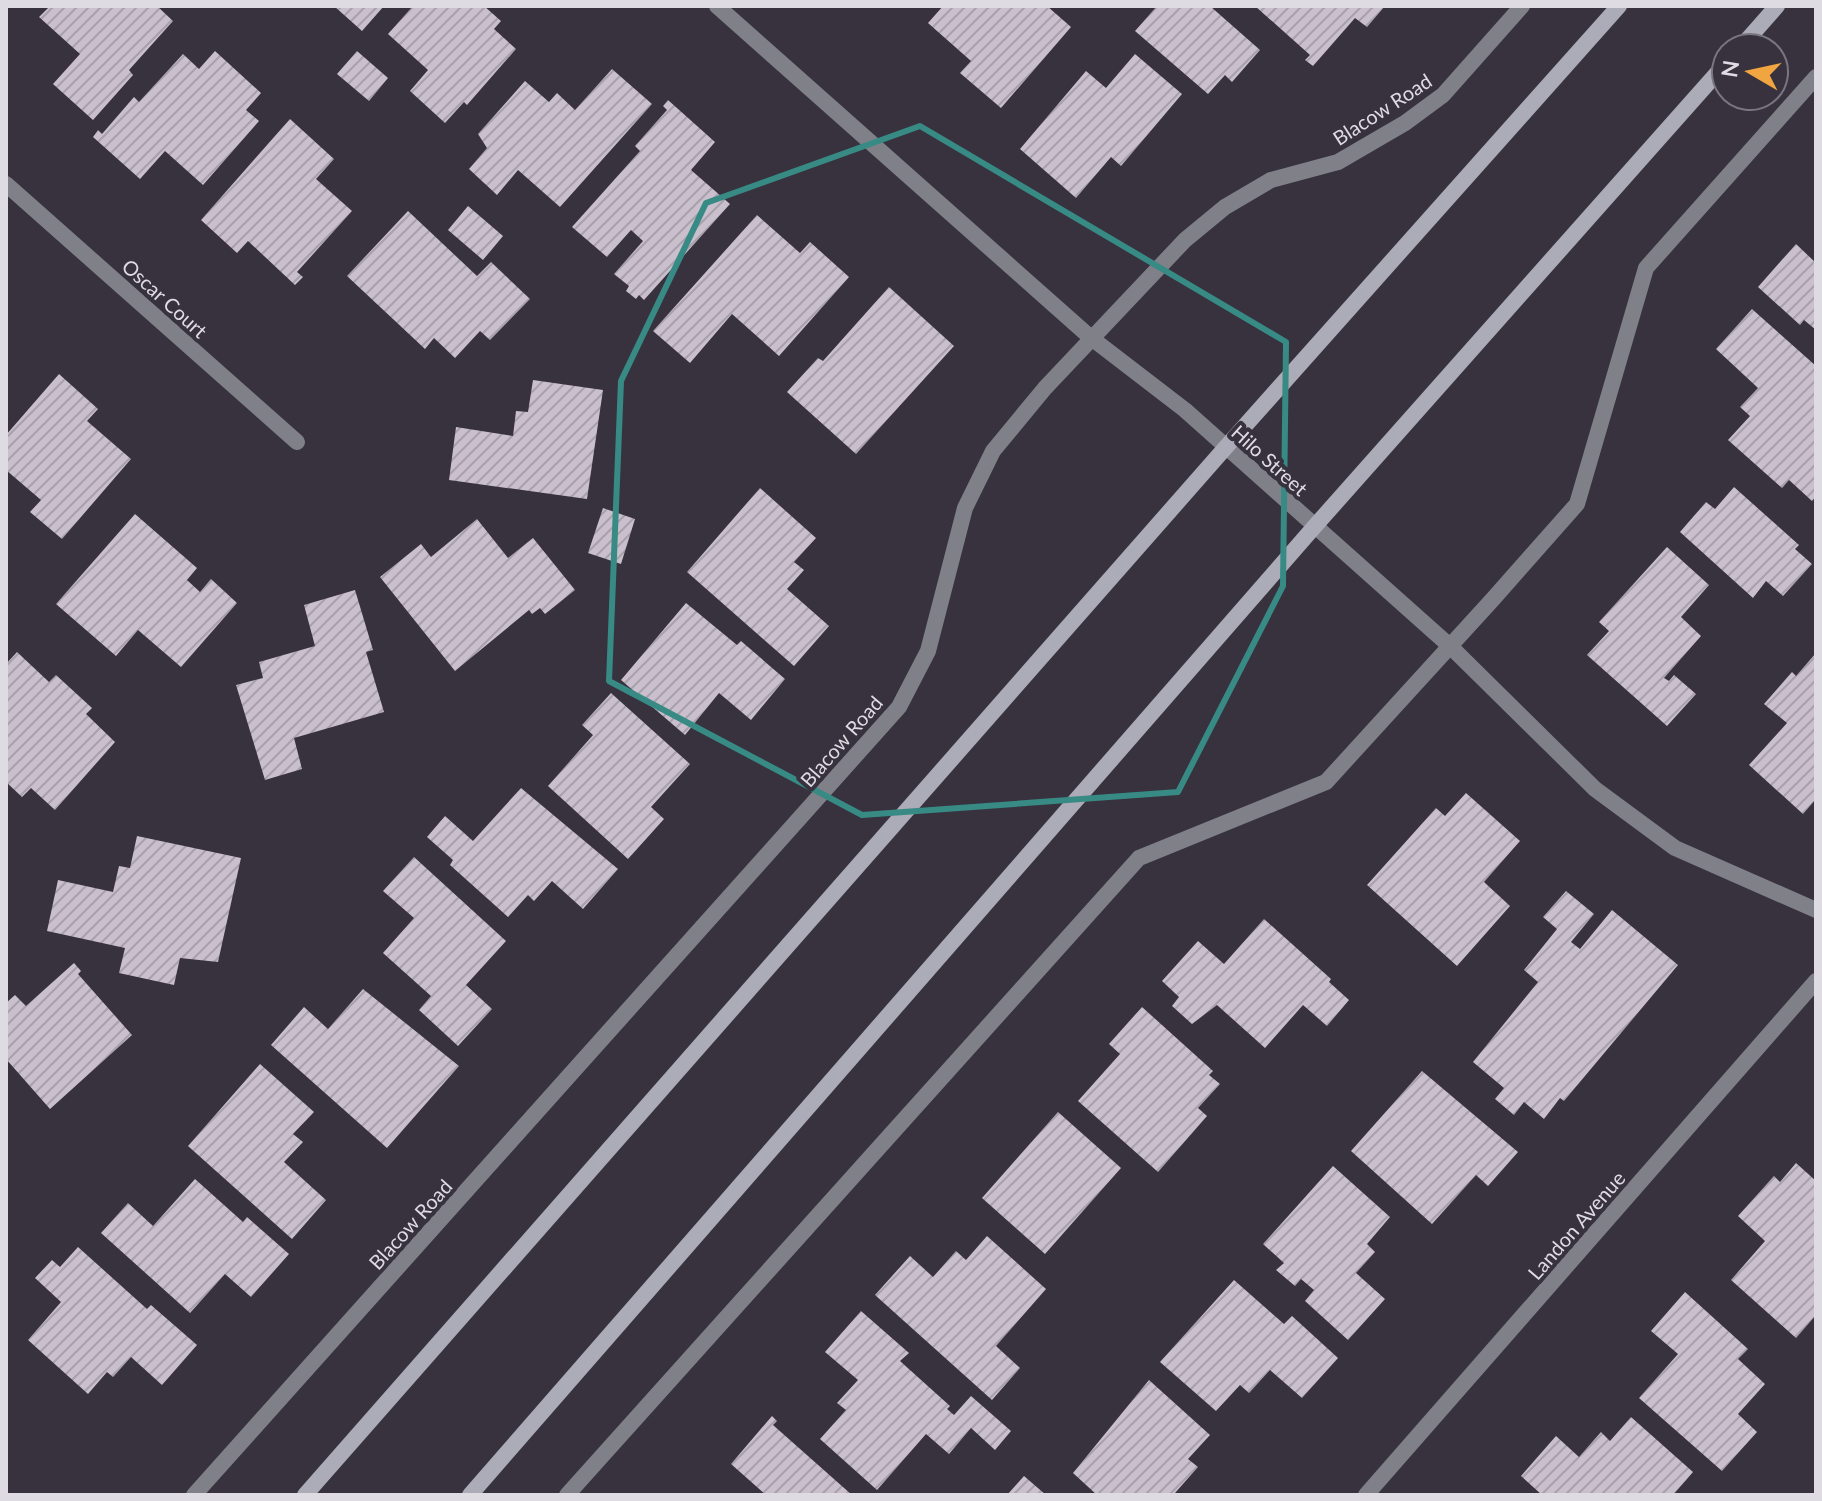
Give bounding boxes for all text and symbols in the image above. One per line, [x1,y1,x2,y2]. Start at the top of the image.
north arrow [1710,32,1790,112]
text: N [1715,58,1744,79]
street label: Blacow Road [1328,68,1436,150]
street label: Oscar Court [118,254,212,342]
street label: Hilo Street [1227,420,1313,500]
street label: Blacow Road [795,691,887,791]
street label: Landon Avenue [1522,1166,1630,1284]
street label: Blacow Road [363,1174,457,1274]

